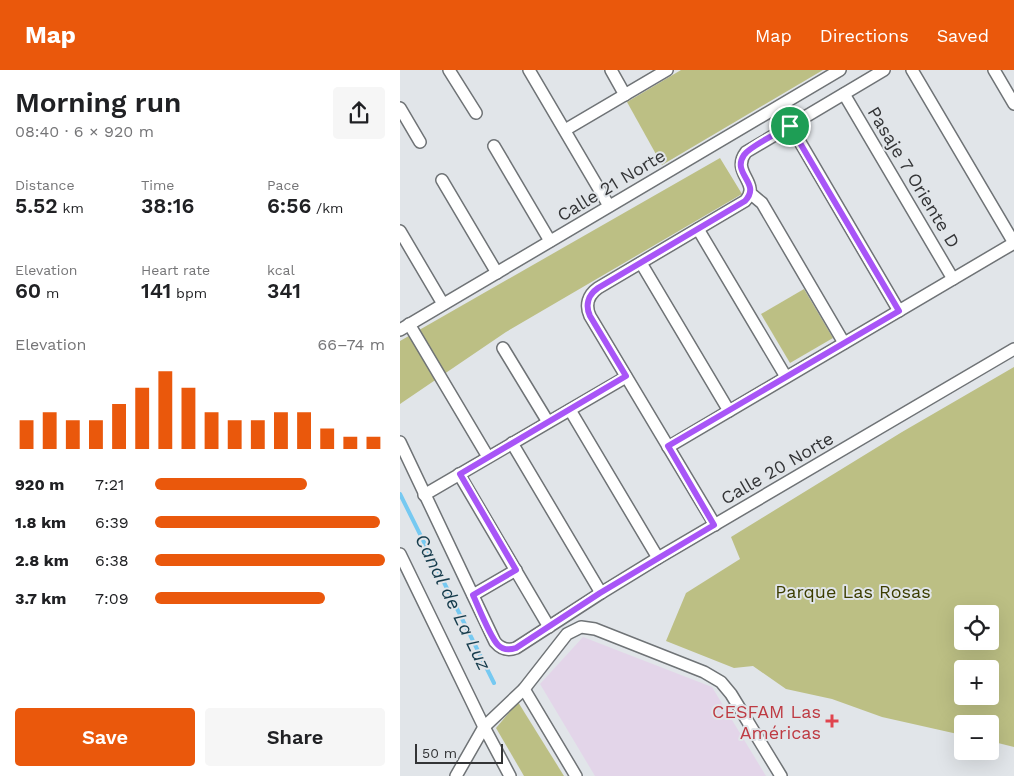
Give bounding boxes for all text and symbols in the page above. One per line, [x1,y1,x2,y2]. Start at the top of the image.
text: Map [25,21,76,49]
text: Map [755,25,792,46]
text: Directions [820,25,909,46]
text: Saved [937,25,989,46]
text: Morning run [15,86,181,119]
button: share [333,87,385,139]
street label: Pasaje 7 Oriente D [864,103,964,251]
pin [769,105,811,147]
icon: arrive [776,112,804,140]
text: 08:40 · 6 × 920 m [15,122,154,141]
street label: Calle 21 Norte [553,144,669,226]
text: Distance [15,177,75,193]
text: Time [141,177,174,193]
text: Pace [267,177,299,193]
text: 5.52 [15,193,58,218]
text: 38:16 [141,193,194,218]
text: 6:56 [267,193,311,218]
text: km [58,200,84,216]
text: /km [311,200,343,216]
text: Elevation [15,262,78,278]
text: Heart rate [141,262,210,278]
text: kcal [267,262,295,278]
text: 60 [15,278,41,303]
text: 141 [141,278,171,303]
text: 341 [267,278,301,303]
text: m [41,285,59,301]
text: bpm [171,285,207,301]
text: Elevation [15,335,86,354]
text: 66–74 m [317,335,385,354]
street label: Calle 20 Norte [717,427,837,509]
text: 920 m [15,475,64,494]
text: 7:21 [95,475,124,494]
text: 1.8 km [15,513,66,532]
text: 6:39 [95,513,129,532]
water label: Canal de La Luz [410,530,496,674]
text: 2.8 km [15,551,69,570]
text: 6:38 [95,551,129,570]
park label: Parque Las Rosas [775,581,931,602]
text: 3.7 km [15,589,66,608]
text: 7:09 [95,589,129,608]
map controls [954,605,999,760]
button: locate [954,605,999,650]
button: + [954,660,999,705]
place label: CESFAM Las Américas [712,701,821,743]
button: Save [15,708,195,766]
button: Share [205,708,385,766]
marker: CESFAM Las Américas [825,714,839,728]
button: − [954,715,999,760]
scale bar [415,741,502,764]
text: 50 m [422,745,457,761]

